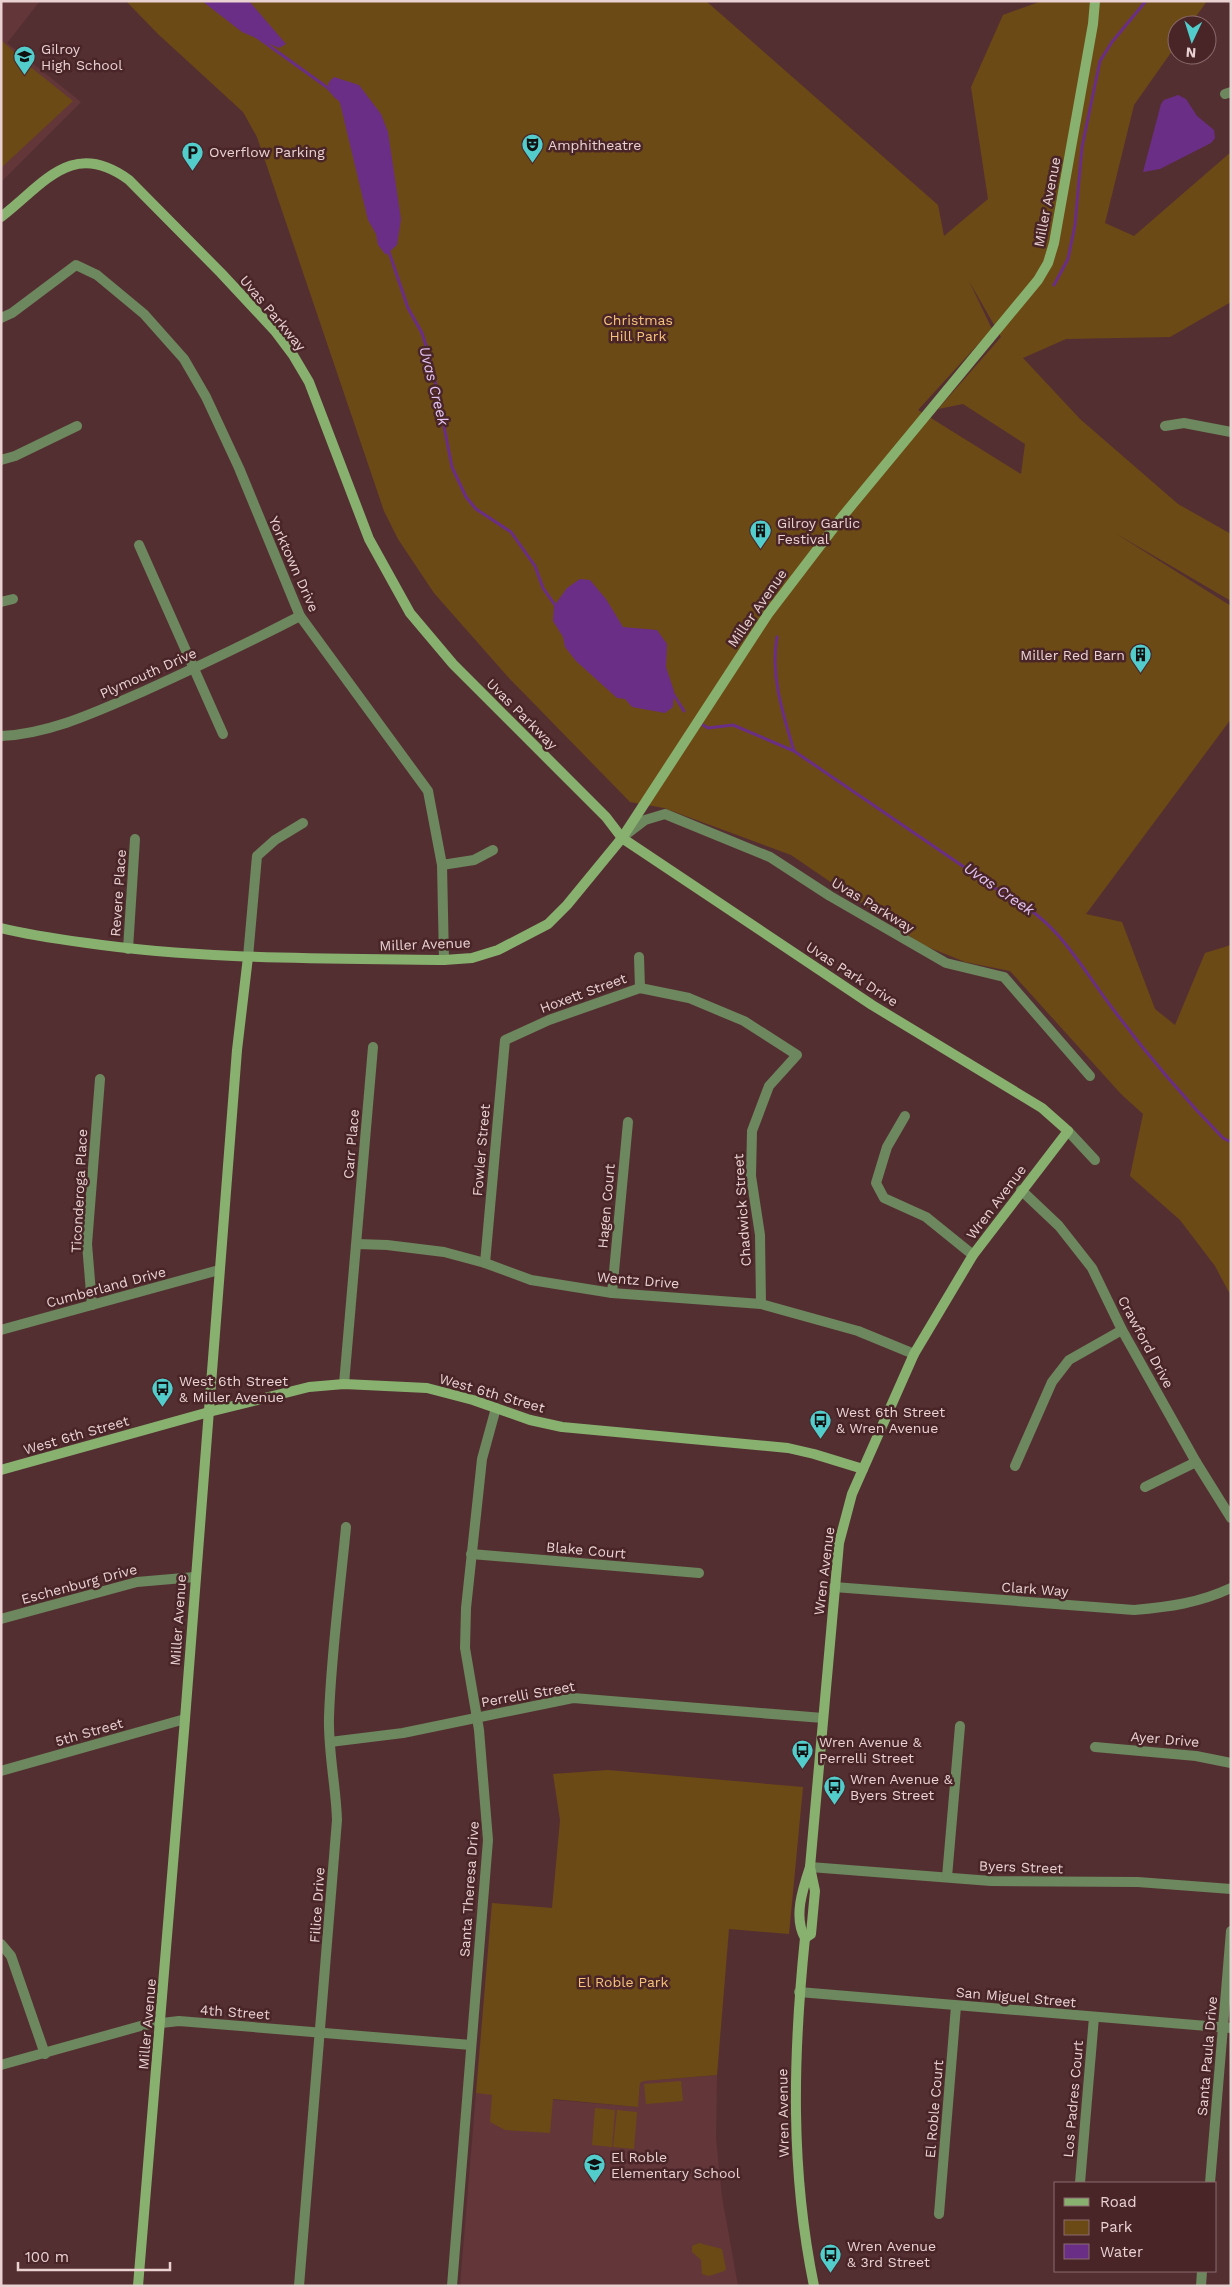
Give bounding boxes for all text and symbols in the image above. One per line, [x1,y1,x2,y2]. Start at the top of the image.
north arrow [1167,15,1217,65]
place label: Gilroy High School [41,41,123,73]
school or university icon: Gilroy High School [13,45,37,76]
text: N [1185,45,1197,61]
theatre icon: Amphitheatre [520,133,544,164]
place label: Amphitheatre [548,137,641,153]
parking icon: Overflow Parking [181,140,205,171]
place label: Overflow Parking [209,144,325,160]
street label: Miller Avenue [1030,156,1064,248]
street label: Uvas Parkway [237,272,310,355]
park label: Christmas Hill Park [603,312,673,344]
water label: Uvas Creek [415,345,453,428]
street label: Yorktown Drive [266,514,322,614]
place label: Gilroy Garlic Festival [777,515,860,547]
building icon: Gilroy Garlic Festival [749,519,773,550]
street label: Miller Avenue [724,566,790,650]
building icon: Miller Red Barn [1129,643,1153,674]
street label: Plymouth Drive [97,645,199,701]
place label: Miller Red Barn [1020,647,1125,663]
street label: Uvas Parkway [483,675,561,753]
street label: Revere Place [107,849,129,937]
water label: Uvas Creek [960,859,1038,920]
street label: Uvas Parkway [829,874,918,936]
street label: Miller Avenue [379,934,471,954]
street label: Uvas Park Drive [803,938,901,1010]
street label: Hoxett Street [537,970,629,1016]
street label: Fowler Street [469,1103,493,1197]
street label: Carr Place [340,1108,362,1180]
street label: Ticonderoga Place [68,1129,90,1253]
street label: Chadwick Street [730,1153,754,1267]
street label: Wren Avenue [963,1162,1029,1242]
street label: Hagen Court [594,1163,618,1249]
street label: Cumberland Drive [44,1263,168,1311]
street label: Wentz Drive [596,1268,680,1292]
street label: Crawford Drive [1115,1293,1177,1391]
street label: West 6th Street [437,1370,547,1416]
place label: West 6th Street & Miller Avenue [179,1373,288,1405]
bus stop icon: West 6th Street & Miller Avenue [151,1377,175,1408]
place label: West 6th Street & Wren Avenue [836,1404,945,1436]
bus stop icon: West 6th Street & Wren Avenue [808,1408,832,1439]
street label: West 6th Street [21,1412,131,1458]
street label: Wren Avenue [811,1526,837,1616]
street label: Blake Court [546,1539,627,1561]
street label: Eschenburg Drive [19,1561,139,1607]
street label: Miller Avenue [167,1574,189,1666]
street label: Clark Way [1001,1579,1070,1599]
street label: Perrelli Street [480,1678,576,1710]
street label: 5th Street [53,1715,125,1749]
street label: Ayer Drive [1130,1728,1200,1750]
place label: Wren Avenue & Perrelli Street [819,1734,922,1766]
bus stop icon: Wren Avenue & Perrelli Street [791,1738,815,1769]
place label: Wren Avenue & Byers Street [850,1771,953,1803]
bus stop icon: Wren Avenue & Byers Street [822,1775,846,1806]
street label: Santa Theresa Drive [456,1820,482,1958]
street label: Byers Street [979,1858,1063,1876]
street label: Filice Drive [306,1867,328,1943]
park label: El Roble Park [578,1974,669,1990]
street label: Miller Avenue [135,1978,159,2070]
street label: San Miguel Street [955,1984,1077,2010]
street label: Santa Paula Drive [1194,1995,1220,2117]
street label: 4th Street [200,2002,271,2022]
street label: Los Padres Court [1060,2040,1086,2158]
street label: El Roble Court [922,2059,946,2159]
street label: Wren Avenue [774,2068,792,2158]
place label: El Roble Elementary School [611,2149,741,2181]
school or university icon: El Roble Elementary School [583,2153,607,2184]
legend [1054,2182,1217,2272]
text: Road [1100,2193,1137,2211]
text: Park [1100,2218,1133,2236]
place label: Wren Avenue & 3rd Street [847,2238,936,2270]
scale bar [18,2240,170,2272]
bus stop icon: Wren Avenue & 3rd Street [819,2242,843,2273]
text: Water [1100,2243,1143,2261]
text: 100 m [25,2248,69,2266]

